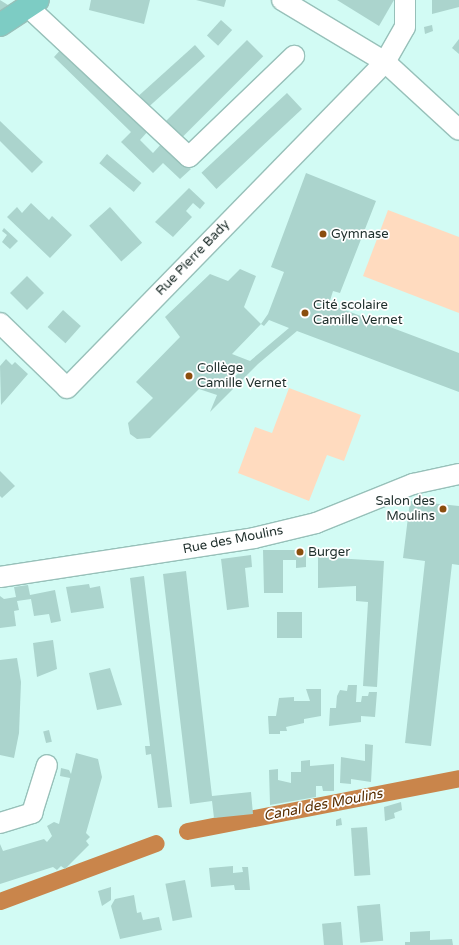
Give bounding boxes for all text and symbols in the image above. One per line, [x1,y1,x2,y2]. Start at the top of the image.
street label: Rue Pierre Bady [153,217,233,299]
place label: Gymnase [331,226,389,242]
marker: Gymnase [318,229,328,239]
place label: Cité scolaire Camille Vernet [313,298,403,329]
marker: Cité scolaire Camille Vernet [300,308,310,318]
place label: Collège Camille Vernet [197,361,287,392]
marker: Collège Camille Vernet [184,371,194,381]
place label: Salon des Moulins [375,494,435,525]
marker: Salon des Moulins [438,504,448,514]
street label: Rue des Moulins [181,523,285,557]
place label: Burger [308,544,350,560]
marker: Burger [295,547,305,557]
water label: Canal des Moulins [262,785,384,825]

